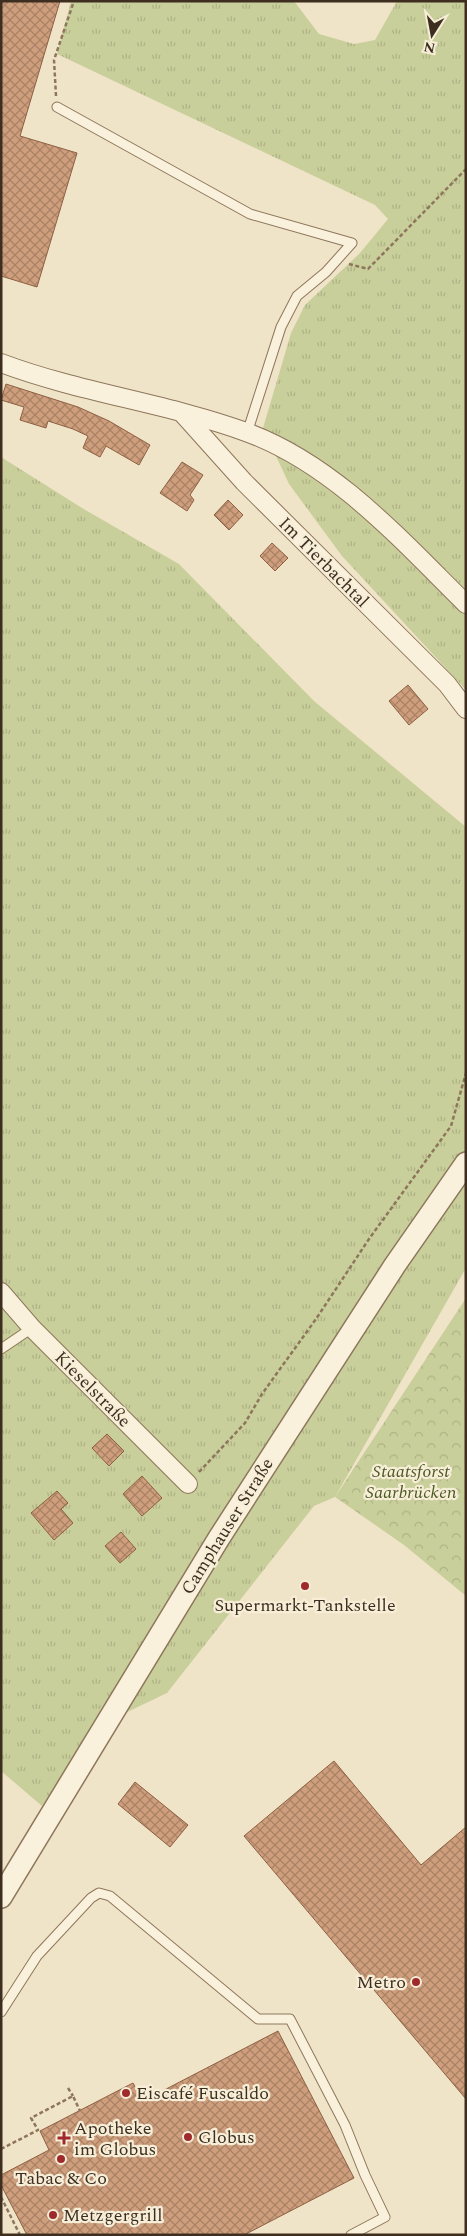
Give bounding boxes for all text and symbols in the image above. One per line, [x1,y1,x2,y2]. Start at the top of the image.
north arrow [407,10,457,60]
text: N [422,36,437,59]
street label: Im Tierbachtal [272,511,375,614]
street label: Kieselstraße [48,1345,137,1434]
street label: Camphauser Straße [174,1453,280,1600]
park label: Staatsforst Saarbrücken [366,1458,457,1506]
marker: Supermarkt-Tankstelle [299,1580,311,1592]
place label: Supermarkt-Tankstelle [214,1592,396,1619]
place label: Metro [357,1969,406,1996]
marker: Metro [410,1976,422,1988]
place label: Eiscafé Fuscaldo [136,2080,269,2107]
marker: Eiscafé Fuscaldo [120,2087,132,2099]
place label: Apotheke im Globus [74,2115,156,2163]
place label: Globus [198,2124,255,2151]
marker: Globus [182,2131,194,2143]
marker: Apotheke im Globus [58,2132,70,2144]
marker: Tabac & Co [55,2153,67,2165]
place label: Tabac & Co [15,2165,107,2192]
place label: Metzgergrill [63,2202,163,2229]
marker: Metzgergrill [47,2209,59,2221]

